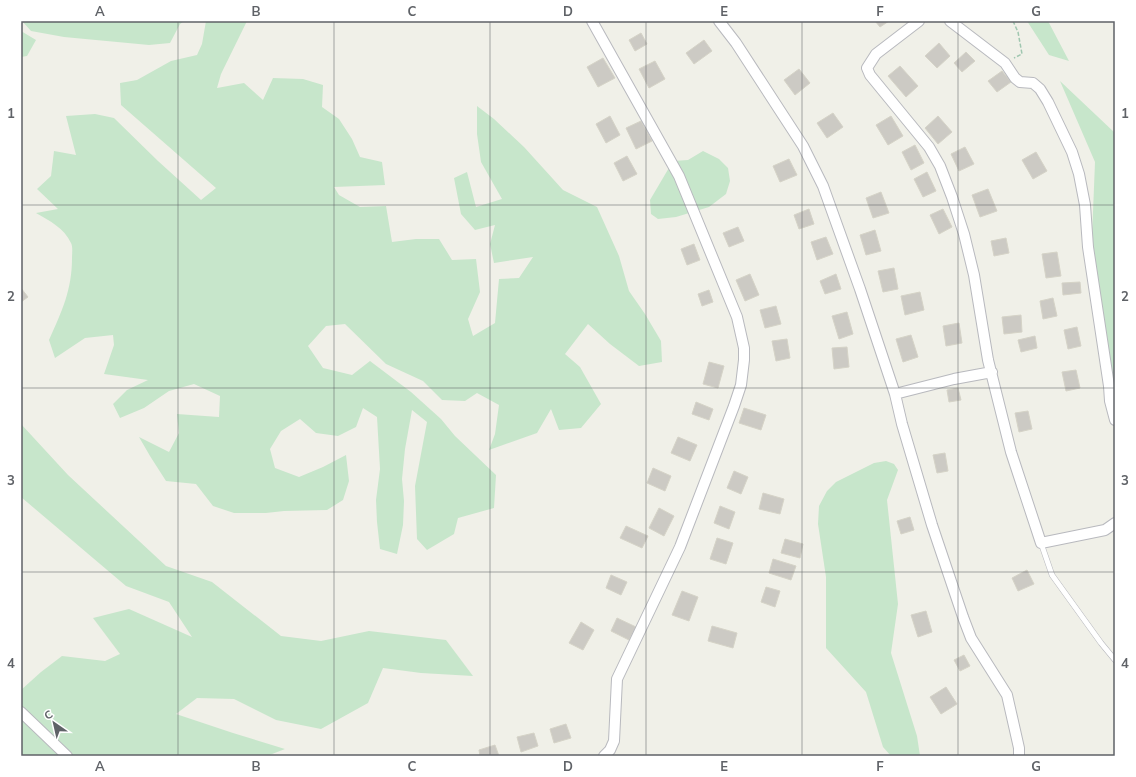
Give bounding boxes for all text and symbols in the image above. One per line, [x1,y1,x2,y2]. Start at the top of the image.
text: A [95,3,105,19]
text: B [252,3,261,19]
text: C [408,3,417,19]
text: D [563,3,573,19]
text: E [720,3,728,19]
text: F [876,3,884,19]
text: G [1031,3,1041,19]
text: 1 [7,105,15,121]
text: 1 [1121,105,1129,121]
text: 2 [7,288,15,304]
text: 2 [1121,288,1129,304]
text: 3 [7,472,15,488]
text: 3 [1121,472,1129,488]
text: 4 [7,655,15,671]
text: 4 [1121,655,1129,671]
north arrow [34,703,74,743]
text: С [41,707,56,723]
text: A [95,758,105,774]
text: B [252,758,261,774]
text: C [408,758,417,774]
text: D [563,758,573,774]
text: E [720,758,728,774]
text: F [876,758,884,774]
text: G [1031,758,1041,774]

